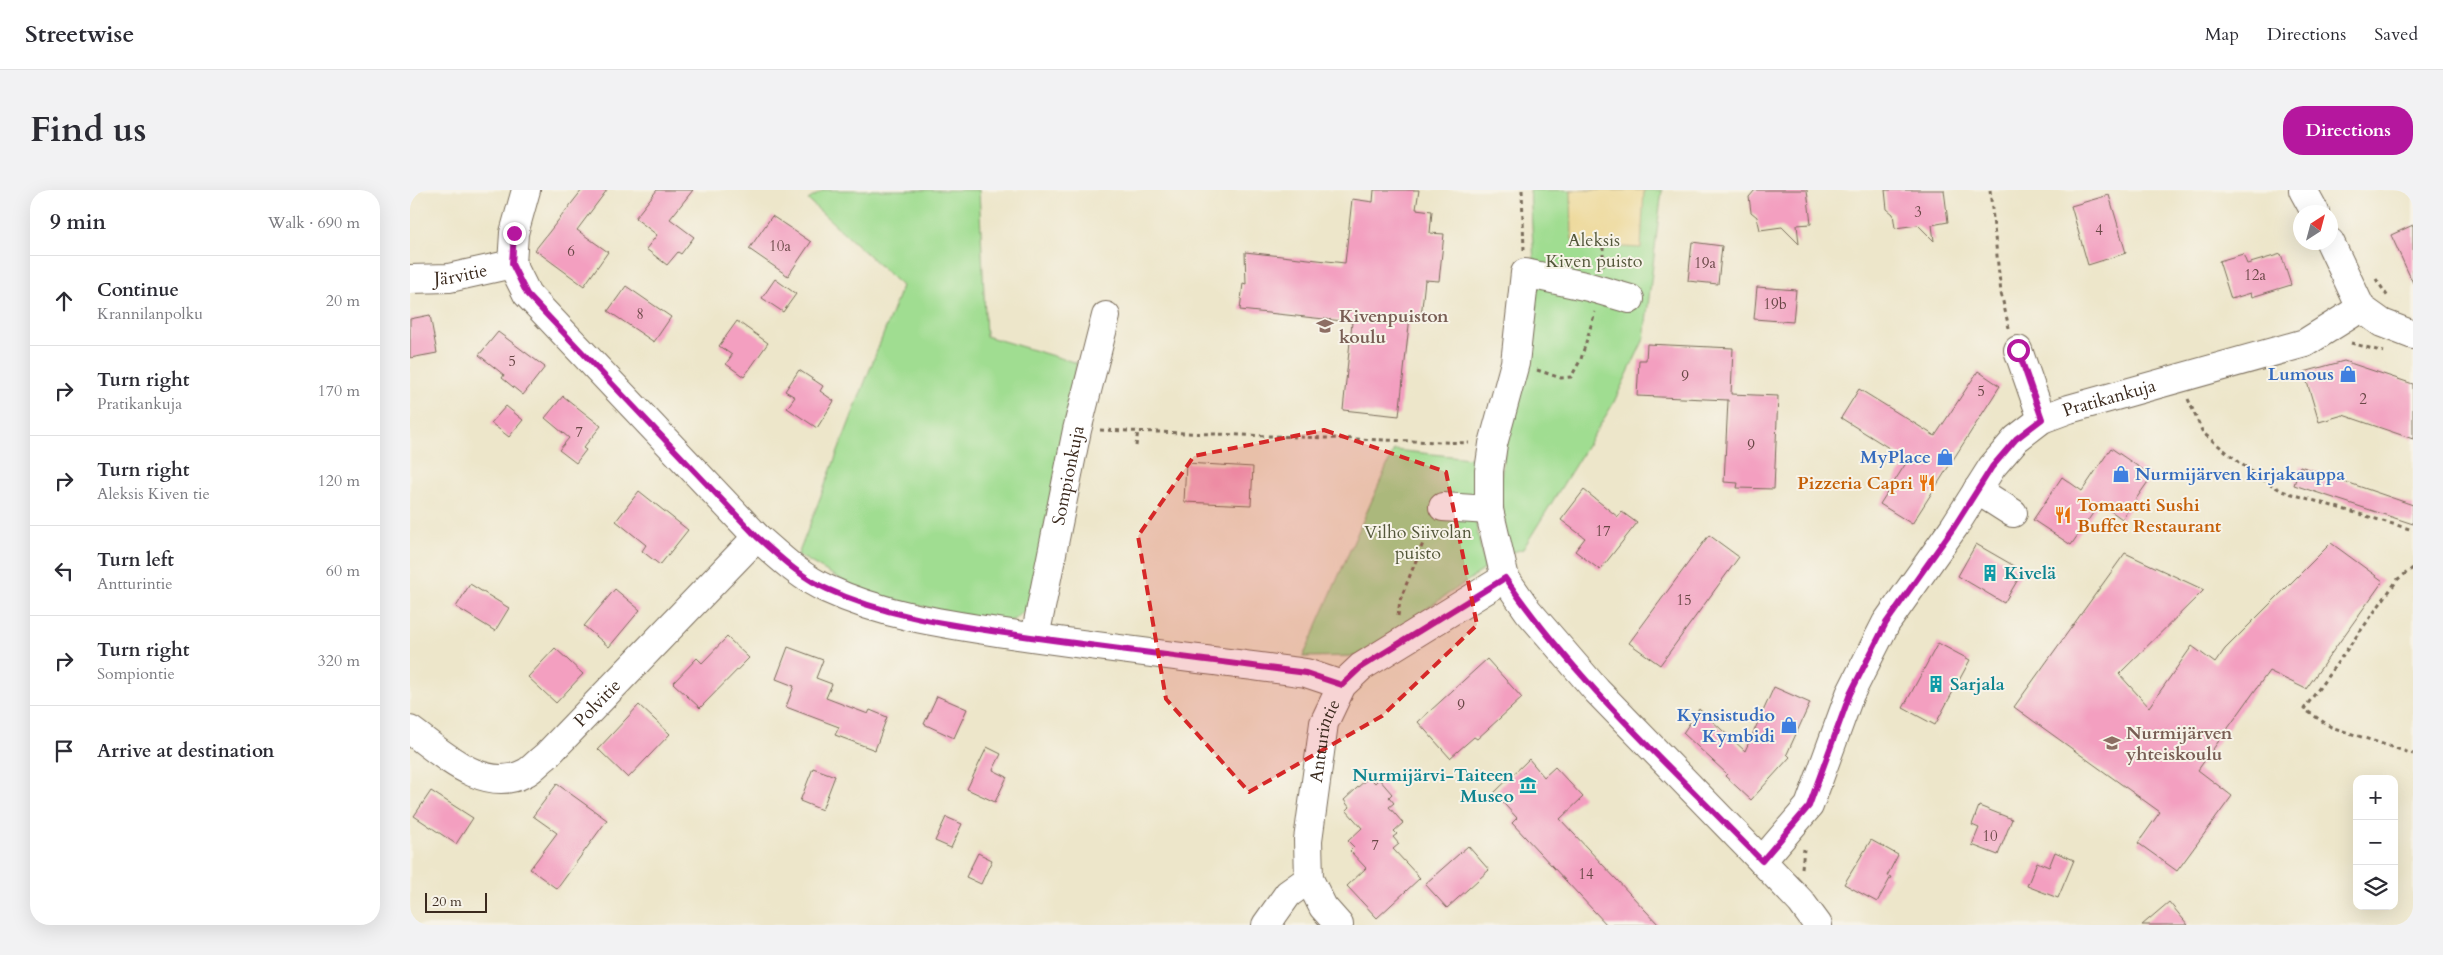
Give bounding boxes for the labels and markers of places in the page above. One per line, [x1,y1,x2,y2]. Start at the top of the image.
place label: Kivenpuiston koulu [1339,304,1449,350]
school or university icon: Kivenpuiston koulu [1315,316,1335,336]
place label: Lumous [2268,362,2334,387]
shop icon: Lumous [2338,364,2358,384]
place label: MyPlace [1860,445,1931,470]
shop icon: MyPlace [1935,447,1955,467]
place label: Nurmijärven kirjakauppa [2135,462,2345,487]
shop icon: Nurmijärven kirjakauppa [2111,464,2131,484]
place label: Pizzeria Capri [1797,471,1913,496]
restaurant icon: Pizzeria Capri [1917,473,1937,493]
place label: Tomaatti Sushi Buffet Restaurant [2077,493,2222,539]
restaurant icon: Tomaatti Sushi Buffet Restaurant [2053,505,2073,525]
place label: Kivelä [2004,561,2056,586]
building icon: Kivelä [1980,563,2000,583]
place label: Sarjala [1950,672,2005,697]
building icon: Sarjala [1926,674,1946,694]
place label: Kynsistudio Kymbidi [1677,703,1775,749]
shop icon: Kynsistudio Kymbidi [1779,715,1799,735]
place label: Nurmijärven yhteiskoulu [2125,721,2233,767]
school or university icon: Nurmijärven yhteiskoulu [2102,733,2122,753]
place label: Nurmijärvi-Taiteen Museo [1352,763,1514,809]
museum icon: Nurmijärvi-Taiteen Museo [1518,775,1538,795]

